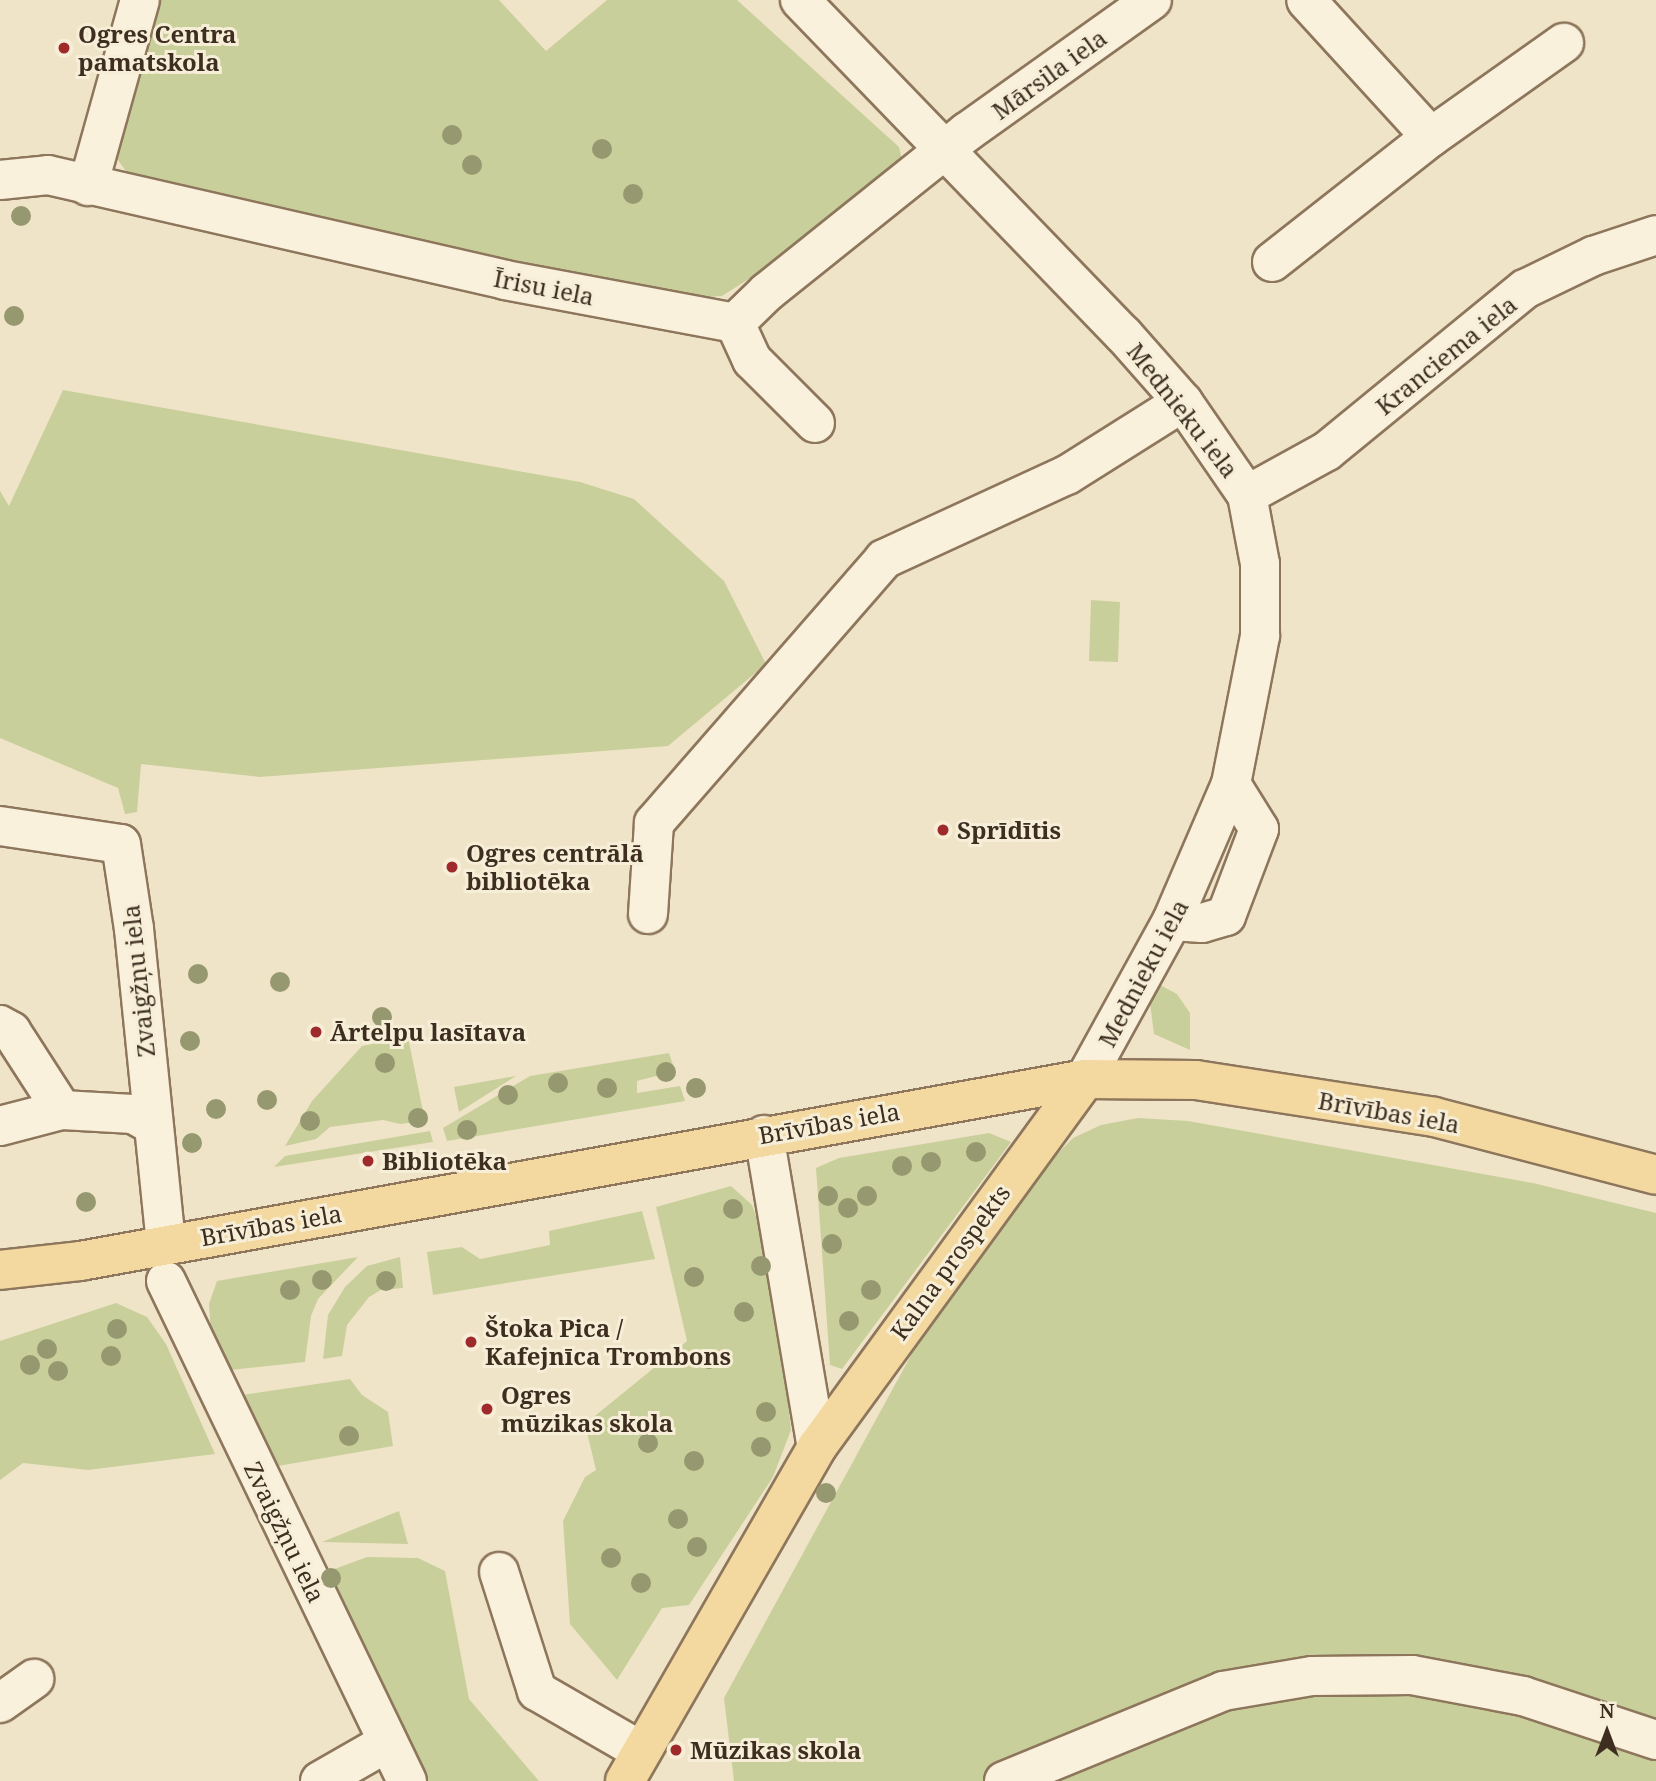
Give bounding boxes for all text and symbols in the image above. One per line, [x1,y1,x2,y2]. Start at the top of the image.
place label: Ogres Centra pamatskola [78,20,236,76]
street label: Mārsila iela [986,23,1112,125]
marker: Ogres Centra pamatskola [56,40,72,56]
street label: Īrisu iela [491,263,597,311]
street label: Kranciema iela [1370,289,1522,421]
street label: Mednieku iela [1121,337,1245,483]
place label: Sprīdītis [957,816,1061,844]
marker: Sprīdītis [935,822,951,838]
place label: Ogres centrālā bibliotēka [466,839,644,895]
marker: Ogres centrālā bibliotēka [444,859,460,875]
street label: Mednieku iela [1092,894,1194,1052]
street label: Zvaigžņu iela [116,903,160,1059]
place label: Ārtelpu lasītava [330,1018,526,1046]
marker: Ārtelpu lasītava [308,1024,324,1040]
street label: Brīvības iela [1316,1085,1462,1139]
street label: Brīvības iela [756,1096,902,1150]
place label: Bibliotēka [382,1147,507,1175]
marker: Bibliotēka [360,1153,376,1169]
street label: Kalna prospekts [884,1179,1016,1345]
street label: Brīvības iela [198,1198,344,1252]
place label: Štoka Pica / Kafejnīca Trombons [485,1314,731,1370]
marker: Štoka Pica / Kafejnīca Trombons [463,1334,479,1350]
place label: Ogres mūzikas skola [501,1381,673,1437]
marker: Ogres mūzikas skola [479,1401,495,1417]
street label: Zvaigžņu iela [239,1457,331,1607]
north arrow [1572,1697,1642,1767]
text: N [1600,1698,1614,1724]
place label: Mūzikas skola [690,1736,861,1764]
marker: Mūzikas skola [668,1742,684,1758]

